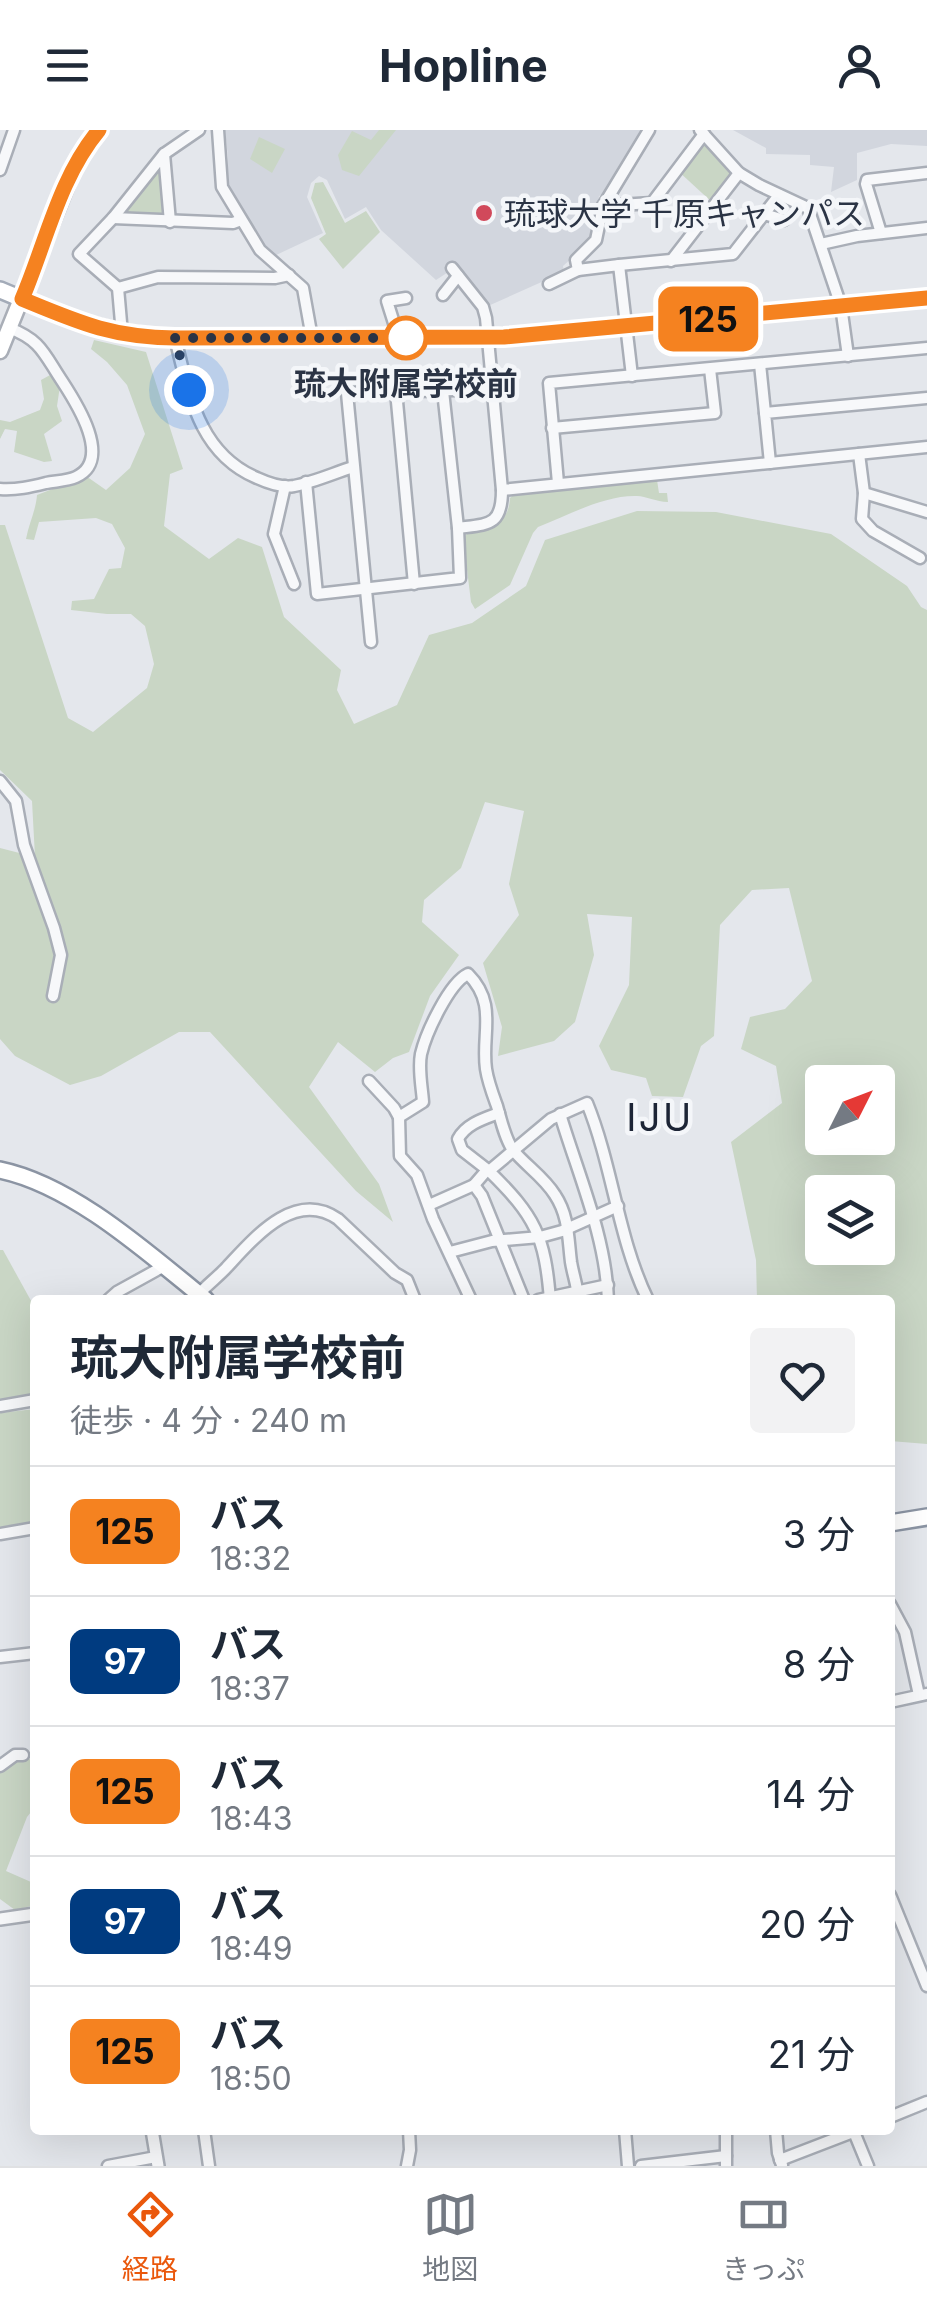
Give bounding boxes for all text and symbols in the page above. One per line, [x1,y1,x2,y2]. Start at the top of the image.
icon: menu [40,38,95,93]
text: Hopline [379,38,548,93]
icon: person [832,38,887,93]
place label: 琉球大学 千原キャンパス [504,194,865,233]
marker: 琉球大学 千原キャンパス [473,202,495,224]
line badge: 125 [650,286,766,352]
text: 125 [678,298,738,340]
marker: 琉大附属学校前 [385,317,427,359]
place label: 琉大附属学校前 [294,364,518,403]
your location [164,365,214,415]
north arrow [805,1065,895,1155]
map controls [805,1065,895,1265]
district label: IJU [626,1094,694,1140]
button: layers [805,1175,895,1265]
text: 琉大附属学校前 [70,1328,406,1387]
button: heart [750,1328,855,1433]
text: 徒歩 · 4 分 · 240 m [70,1401,347,1440]
text: バス [210,1491,286,1537]
text: 125 [95,1510,155,1552]
text: 3 分 [783,1511,855,1557]
text: 18:32 [210,1539,291,1578]
text: バス [210,1621,286,1667]
text: 97 [104,1640,146,1682]
text: 8 分 [783,1641,855,1687]
text: 18:37 [210,1669,290,1708]
text: バス [210,1751,286,1797]
text: 125 [95,1770,155,1812]
text: 14 分 [766,1771,855,1817]
text: 18:43 [210,1799,292,1838]
text: バス [210,1881,286,1927]
text: 97 [104,1900,146,1942]
text: 20 分 [759,1901,855,1947]
text: 18:49 [210,1929,293,1968]
text: バス [210,2011,286,2057]
text: 125 [95,2030,155,2072]
text: 21 分 [768,2031,855,2077]
text: 18:50 [210,2059,292,2098]
tab: 経路 [122,2187,178,2287]
tab: 地図 [422,2187,478,2287]
tab: きっぷ [722,2187,805,2287]

